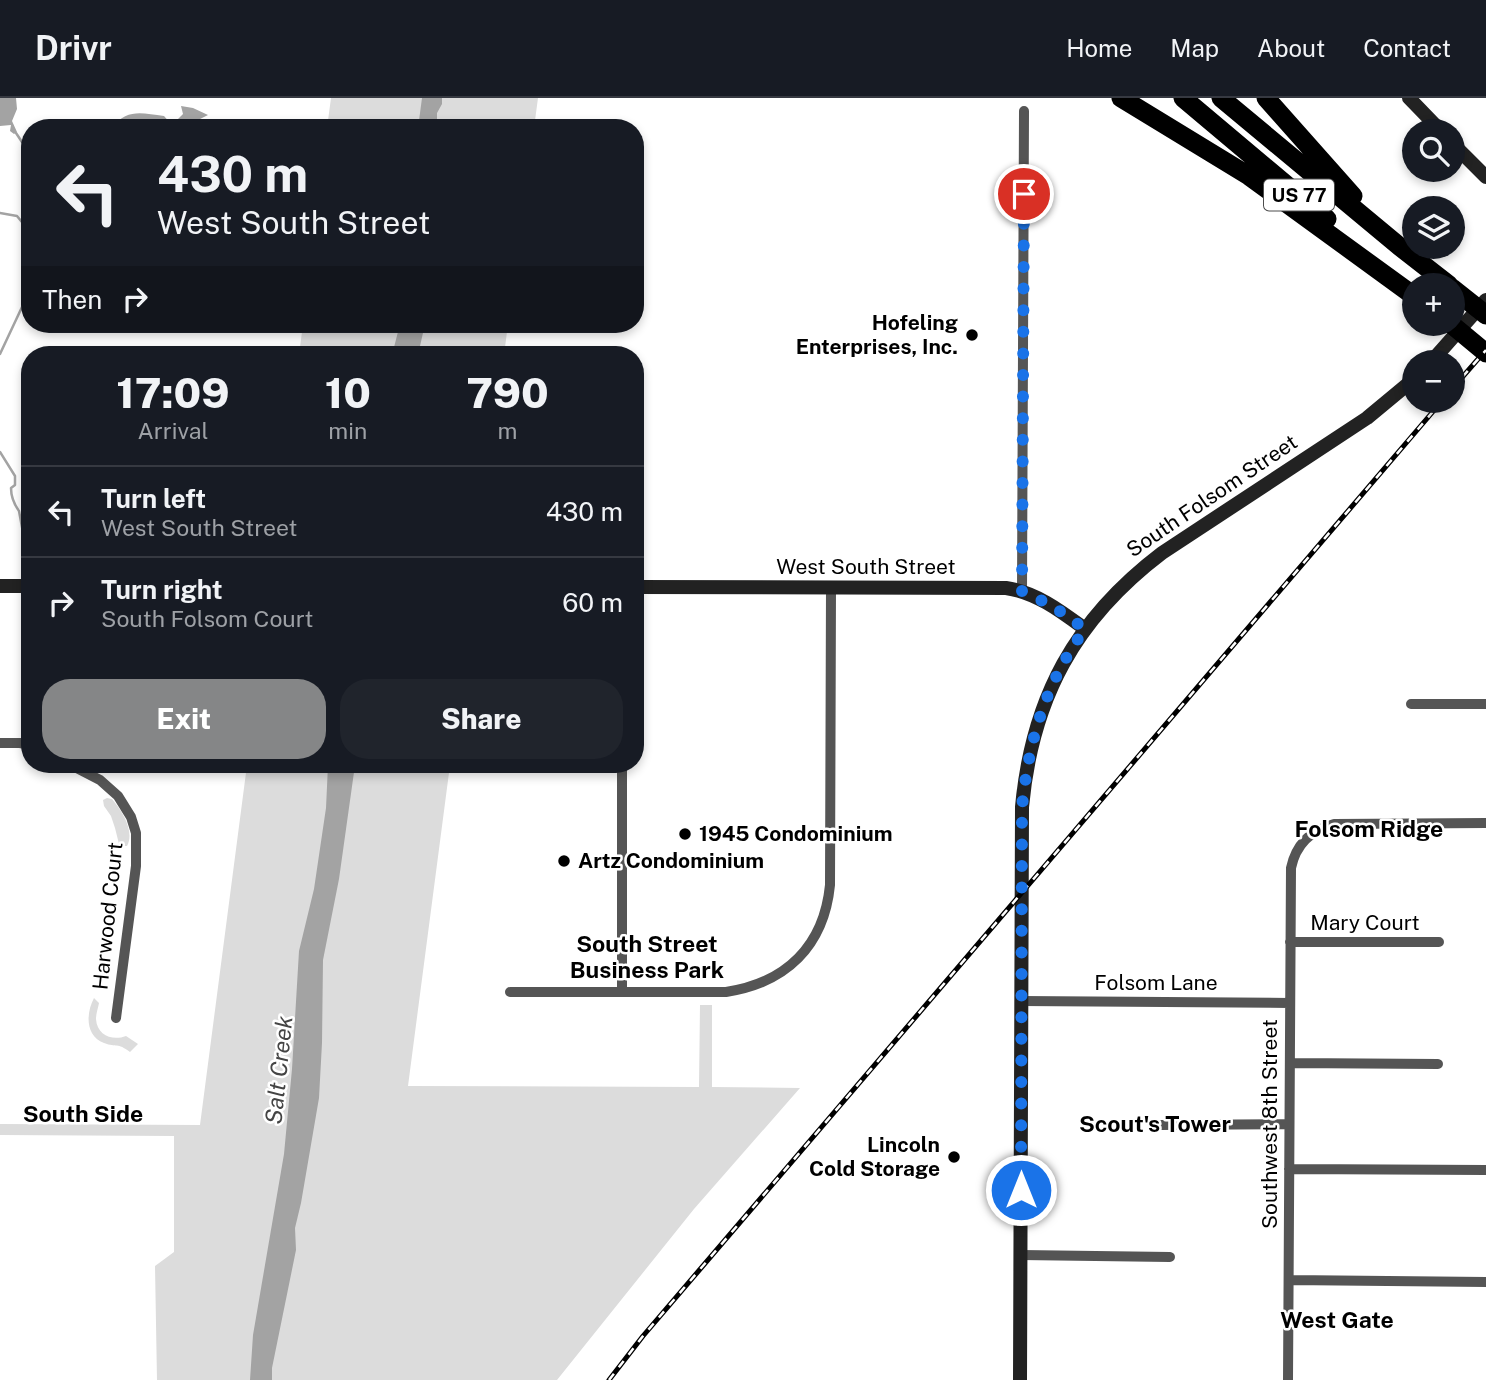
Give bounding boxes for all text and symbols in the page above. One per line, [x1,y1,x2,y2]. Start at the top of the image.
text: Drivr [35,29,112,67]
text: Home [1066,34,1132,62]
text: Map [1170,34,1219,62]
text: About [1257,34,1325,62]
text: Contact [1363,34,1451,62]
map controls [1402,119,1465,413]
button: search [1402,119,1465,182]
text: 430 m [157,145,308,203]
icon: left [42,147,133,238]
pin [994,164,1054,224]
icon: arrive [1005,175,1043,213]
road number: US 77 [1264,180,1334,211]
button: layers [1402,196,1465,259]
text: West South Street [157,204,430,241]
button: + [1402,273,1465,336]
icon: right [116,280,154,318]
text: Then [42,284,102,315]
place label: Hofeling Enterprises, Inc. [796,310,958,359]
marker: Hofeling Enterprises, Inc. [964,327,980,343]
button: − [1402,350,1465,413]
text: 17:09 [116,368,230,417]
text: 10 [325,368,371,417]
text: 790 [466,368,549,417]
text: Arrival [137,417,208,444]
text: min [328,417,367,444]
text: m [497,417,517,444]
street label: South Folsom Street [1122,429,1302,562]
text: Turn left [101,483,206,514]
icon: left [42,493,80,531]
text: 430 m [546,496,623,527]
text: West South Street [101,514,297,541]
street label: West South Street [776,554,956,579]
text: Turn right [101,574,223,605]
icon: right [42,584,80,622]
text: 60 m [562,587,623,618]
text: South Folsom Court [101,605,313,632]
button: Exit [42,679,326,759]
button: Share [340,679,623,759]
district label: Folsom Ridge [1295,815,1443,842]
place label: 1945 Condominium [699,821,893,846]
marker: 1945 Condominium [677,826,693,842]
street label: Harwood Court [87,841,128,991]
place label: Artz Condominium [578,848,764,873]
marker: Artz Condominium [556,853,572,869]
street label: Mary Court [1310,910,1420,935]
district label: South Street Business Park [570,930,724,983]
street label: Folsom Lane [1094,970,1218,995]
water label: Salt Creek [259,1014,298,1125]
street label: Southwest 8th Street [1257,1019,1282,1229]
district label: South Side [23,1100,143,1127]
district label: Scout's Tower [1079,1110,1231,1137]
place label: Lincoln Cold Storage [809,1132,940,1181]
marker: Lincoln Cold Storage [946,1149,962,1165]
position arrow [984,1153,1058,1227]
district label: West Gate [1280,1306,1394,1333]

